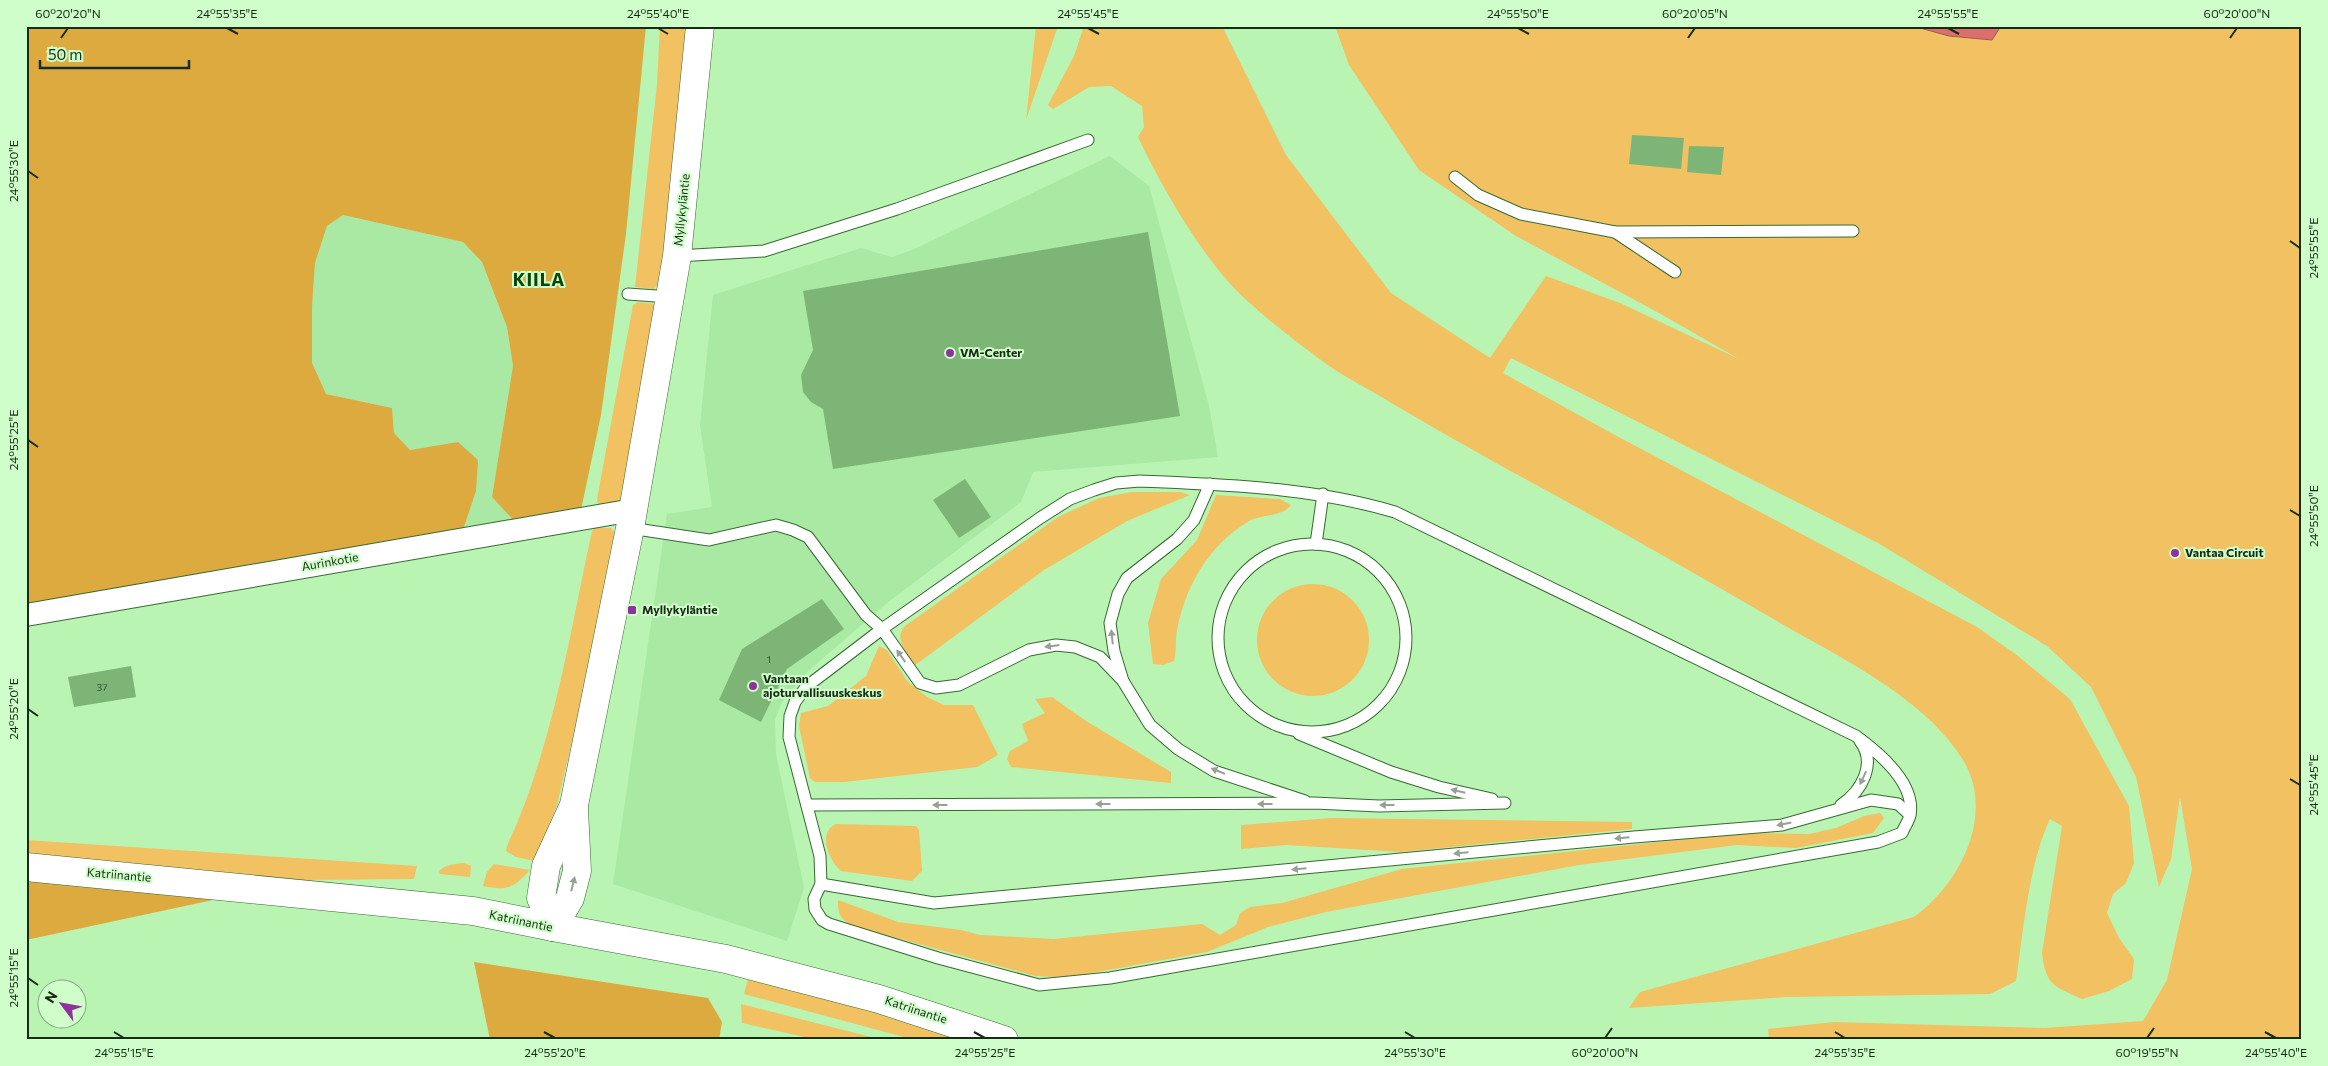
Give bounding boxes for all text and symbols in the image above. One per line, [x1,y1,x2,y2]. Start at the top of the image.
text: 60°20'20"N [35,6,101,20]
text: 24°55'35"E [197,6,257,20]
text: 24°55'40"E [627,6,689,20]
text: 24°55'45"E [1057,6,1119,20]
text: 24°55'50"E [1487,6,1549,20]
text: 60°20'05"N [1662,6,1728,20]
text: 24°55'55"E [1918,6,1978,20]
text: 60°20'00"N [2204,6,2270,20]
scale bar [40,38,189,70]
text: 50 m [48,45,82,63]
text: 24°55'30"E [6,140,20,202]
street label: Myllykyläntie [670,173,692,247]
text: 24°55'55"E [2306,218,2320,278]
district label: KIILA [513,268,565,290]
place label: VM-Center [960,345,1022,359]
marker: VM-Center [944,347,956,359]
text: 24°55'25"E [6,410,20,470]
text: 24°55'50"E [2306,485,2320,547]
place label: Vantaa Circuit [2185,545,2264,559]
marker: Vantaa Circuit [2169,547,2181,559]
street label: Aurinkotie [300,549,359,573]
place label: Myllykyläntie [642,602,718,616]
marker: Myllykyläntie [626,604,638,616]
one-way arrow [1108,629,1116,645]
one-way arrow [1043,642,1059,650]
one-way arrow [896,649,906,663]
house number: 1 [767,653,771,665]
place label: Vantaan ajoturvallisuuskeskus [763,671,882,699]
text: 24°55'20"E [6,678,20,740]
marker: Vantaan ajoturvallisuuskeskus [747,680,759,692]
house number: 37 [97,681,107,693]
text: 24°55'45"E [2306,754,2320,816]
one-way arrow [1210,767,1225,775]
one-way arrow [1859,771,1868,786]
one-way arrow [1451,787,1466,795]
one-way arrow [1095,800,1111,808]
one-way arrow [1257,800,1273,808]
one-way arrow [932,801,948,809]
one-way arrow [1379,802,1395,810]
one-way arrow [1777,820,1792,828]
one-way arrow [1614,834,1630,842]
one-way arrow [1452,849,1468,857]
street label: Katriinantie [86,864,152,884]
one-way arrow [1291,865,1307,873]
one-way arrow [570,876,578,891]
street label: Katriinantie [488,906,554,934]
text: 24°55'15"E [6,948,20,1008]
north arrow [38,978,88,1028]
text: N [41,988,61,1006]
street label: Katriinantie [883,992,949,1026]
text: 24°55'15"E [94,1045,154,1059]
text: 24°55'20"E [524,1045,586,1059]
text: 24°55'25"E [955,1045,1015,1059]
text: 24°55'30"E [1384,1045,1446,1059]
text: 60°20'00"N [1572,1045,1638,1059]
text: 24°55'35"E [1815,1045,1875,1059]
text: 60°19'55"N [2116,1045,2178,1059]
text: 24°55'40"E [2245,1045,2307,1059]

